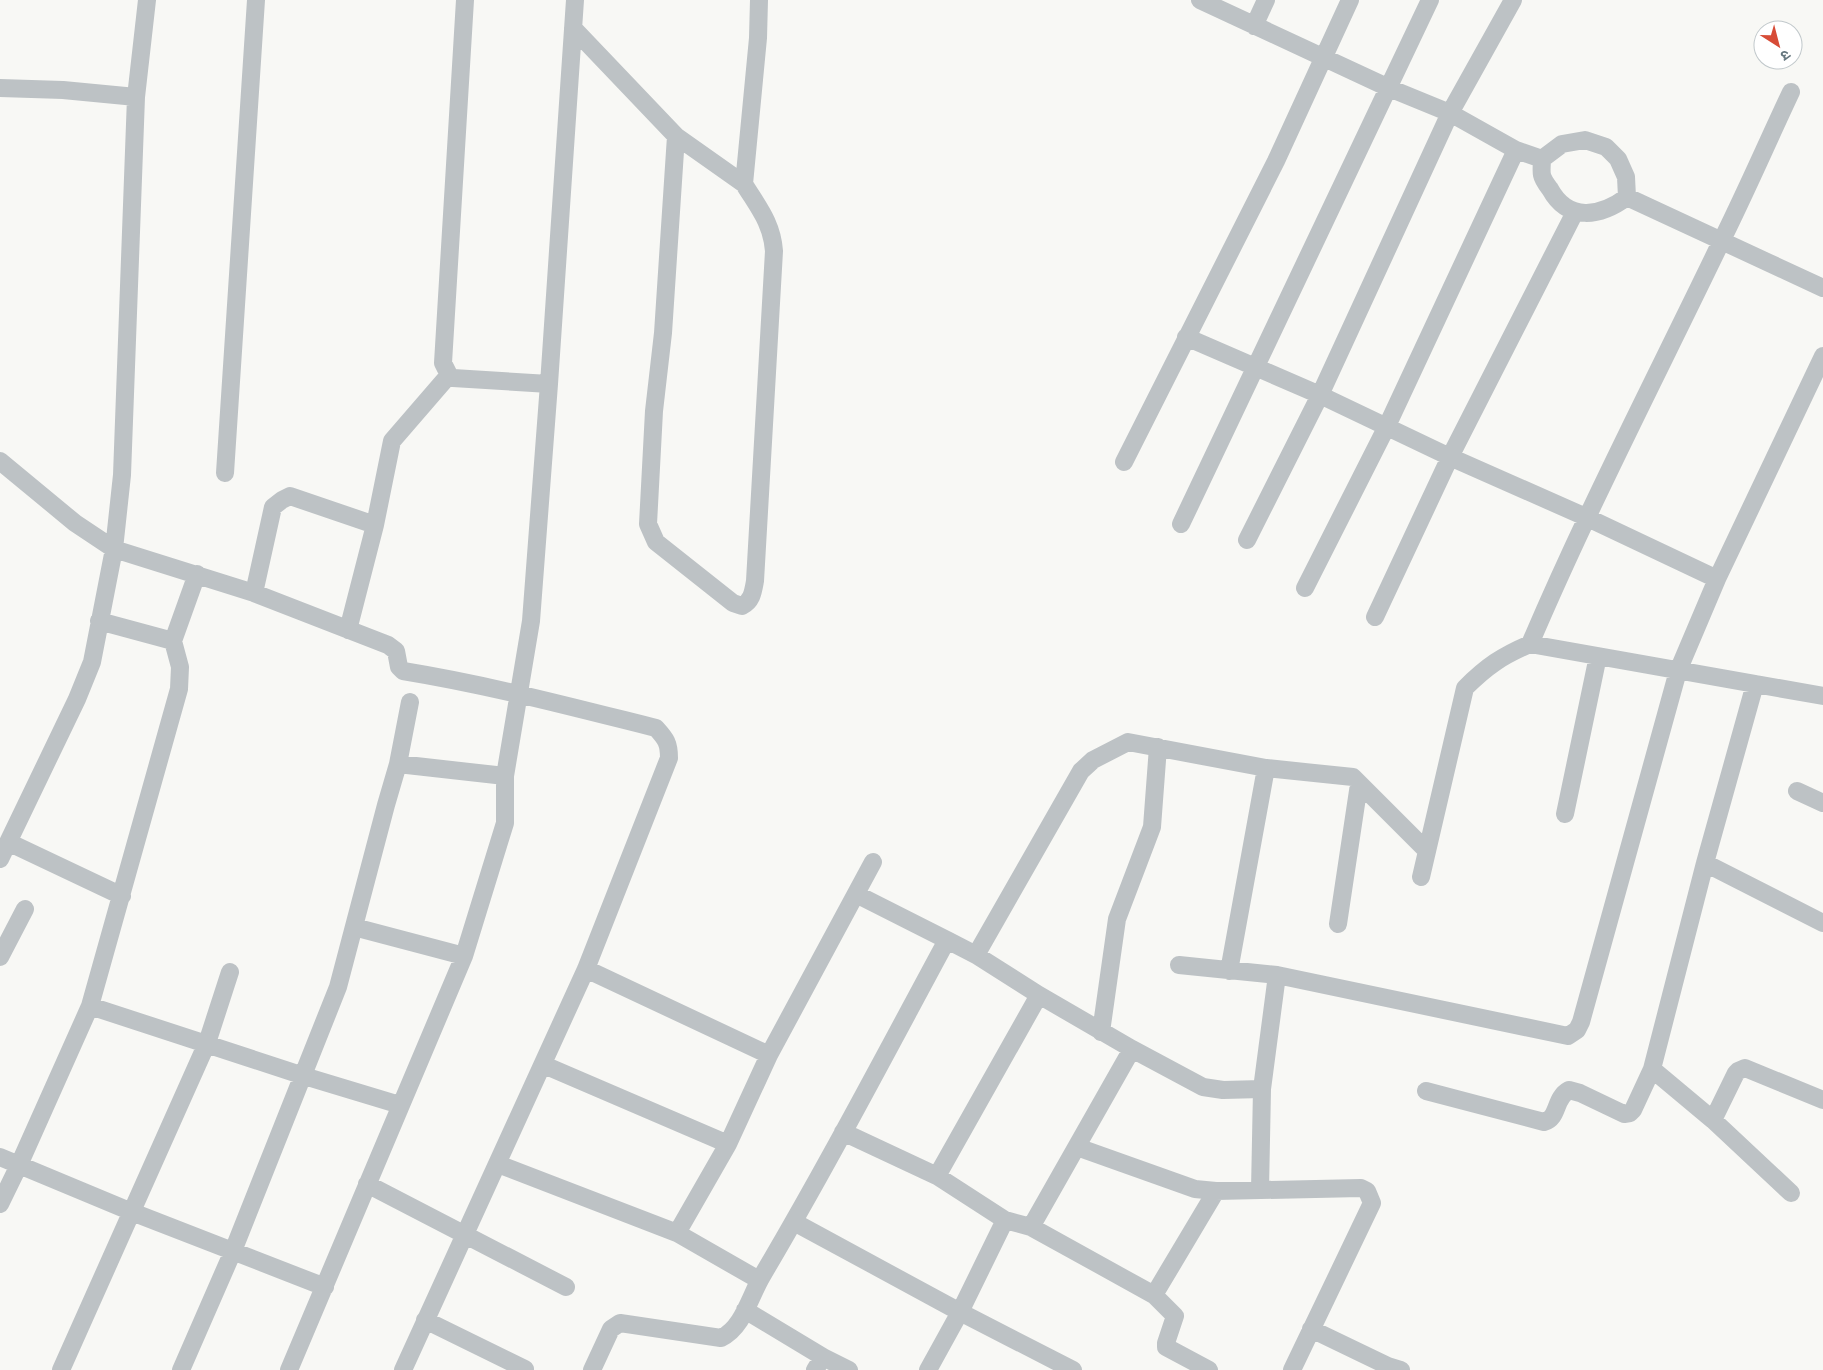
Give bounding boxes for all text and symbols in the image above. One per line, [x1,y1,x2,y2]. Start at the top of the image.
north arrow [1753,20,1803,70]
text: उ [1776,46,1794,66]

